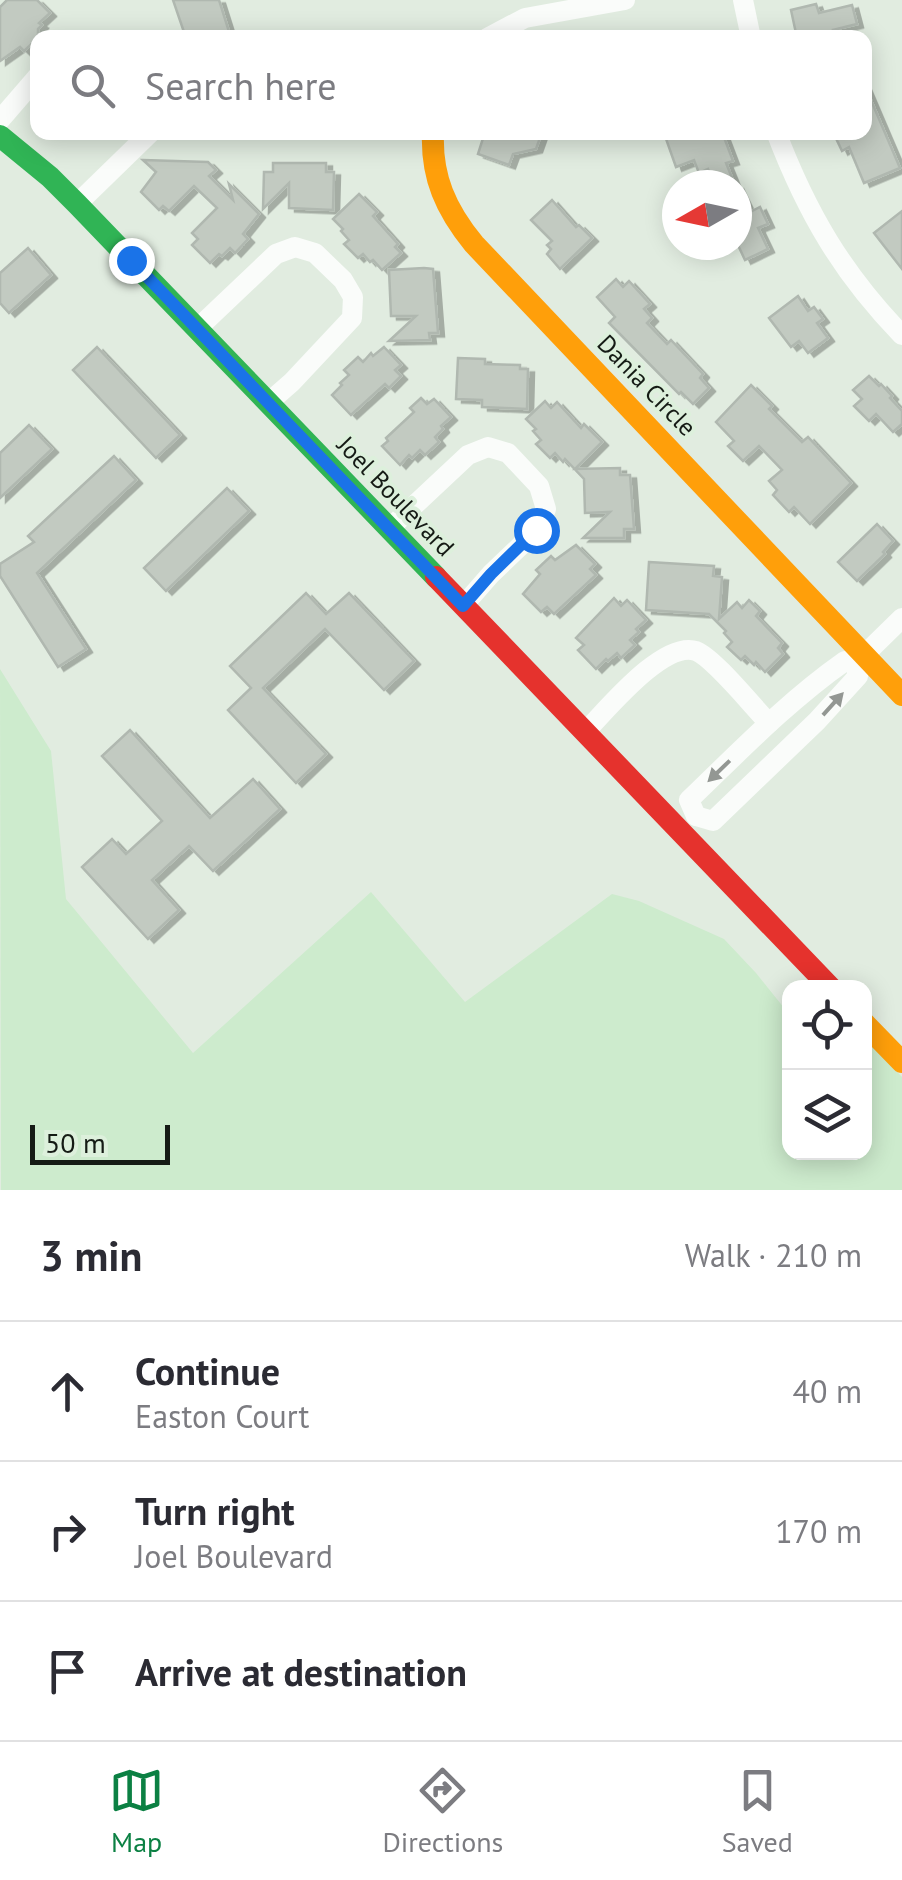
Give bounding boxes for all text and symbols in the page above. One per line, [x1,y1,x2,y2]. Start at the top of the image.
search box [30,30,872,140]
icon: search [65,58,120,113]
text: Search here [145,61,337,110]
north arrow [662,170,752,260]
route end [109,238,155,284]
street label: Dania Circle [591,328,703,442]
street label: Joel Boulevard [330,429,461,563]
route start [514,508,560,554]
one-way arrow [821,692,843,717]
one-way arrow [708,759,732,782]
map controls [782,980,872,1160]
button: locate [782,980,872,1070]
button: layers [782,1070,872,1160]
scale bar [30,1120,170,1164]
text: 50 m [45,1124,106,1161]
text: 3 min [40,1228,142,1283]
text: Walk · 210 m [685,1234,862,1276]
text: Continue [135,1346,280,1395]
icon: ahead [40,1364,95,1419]
text: 40 m [793,1370,862,1412]
text: Easton Court [135,1395,309,1437]
text: Turn right [135,1486,295,1535]
icon: right [40,1504,95,1559]
text: 170 m [775,1510,862,1552]
text: Joel Boulevard [135,1535,333,1577]
icon: arrive [40,1644,95,1699]
text: Arrive at destination [135,1647,467,1696]
tab: Map [109,1763,164,1860]
tab: Directions [382,1763,503,1860]
tab: Saved [722,1763,793,1860]

